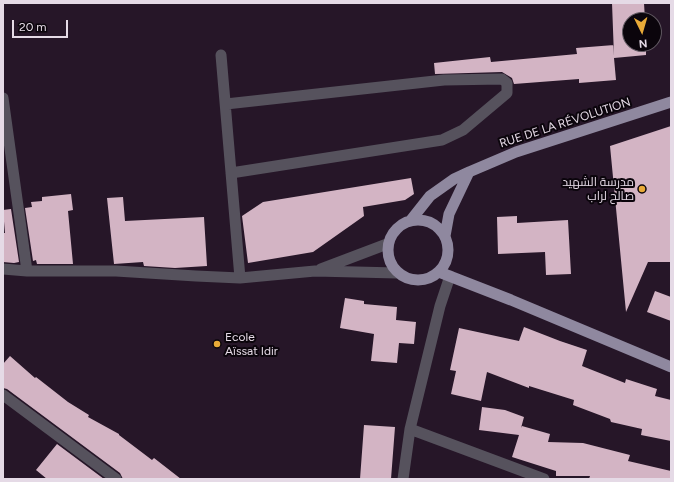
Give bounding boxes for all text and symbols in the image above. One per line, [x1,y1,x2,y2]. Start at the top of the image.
scale bar [14,12,70,38]
north arrow [622,12,662,52]
text: 20 m [19,20,47,34]
text: N [638,37,648,50]
street label: RUE DE LA RÉVOLUTION [498,95,632,151]
place label: مدرسة الشهيد صالح لراب [562,175,634,203]
marker: مدرسة الشهيد صالح لراب [637,184,647,194]
place label: Ecole Aïssat Idir [225,330,278,358]
marker: Ecole Aïssat Idir [212,339,222,349]

